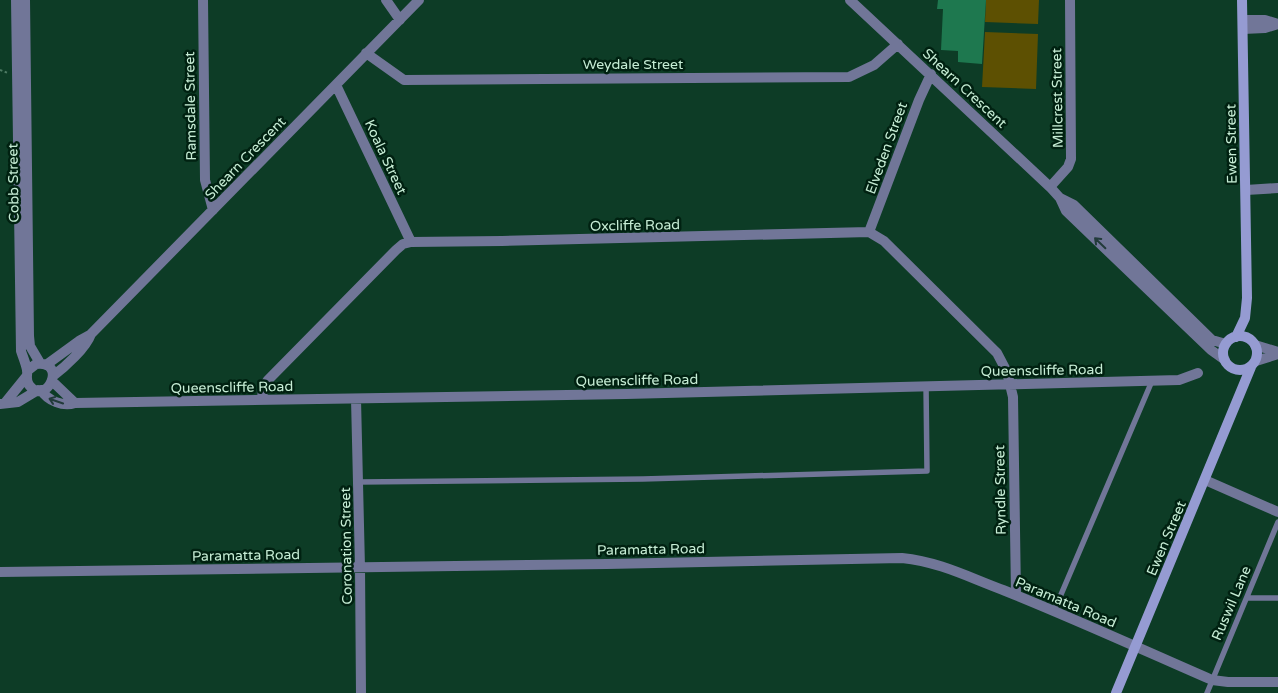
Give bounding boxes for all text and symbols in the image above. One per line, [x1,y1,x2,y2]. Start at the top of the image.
street label: Shearn Crescent [919,45,1011,132]
street label: Millcrest Street [1048,47,1067,148]
street label: Ramsdale Street [181,51,200,161]
street label: Weydale Street [583,56,684,73]
street label: Elveden Street [862,99,911,196]
street label: Ewen Street [1222,103,1241,184]
street label: Shearn Crescent [201,113,290,203]
street label: Koala Street [361,117,411,198]
street label: Cobb Street [4,143,23,223]
street label: Oxcliffe Road [590,216,680,235]
one-way arrow [1093,237,1106,249]
street label: Queenscliffe Road [981,361,1103,380]
street label: Queenscliffe Road [576,371,698,390]
street label: Queenscliffe Road [171,378,293,397]
one-way arrow [49,396,65,405]
street label: Ryndle Street [991,444,1010,535]
street label: Coronation Street [337,486,356,605]
street label: Ewen Street [1143,498,1190,578]
street label: Paramatta Road [597,540,705,559]
street label: Paramatta Road [192,546,300,565]
street label: Ruswil Lane [1208,563,1255,643]
street label: Paramatta Road [1013,574,1119,631]

